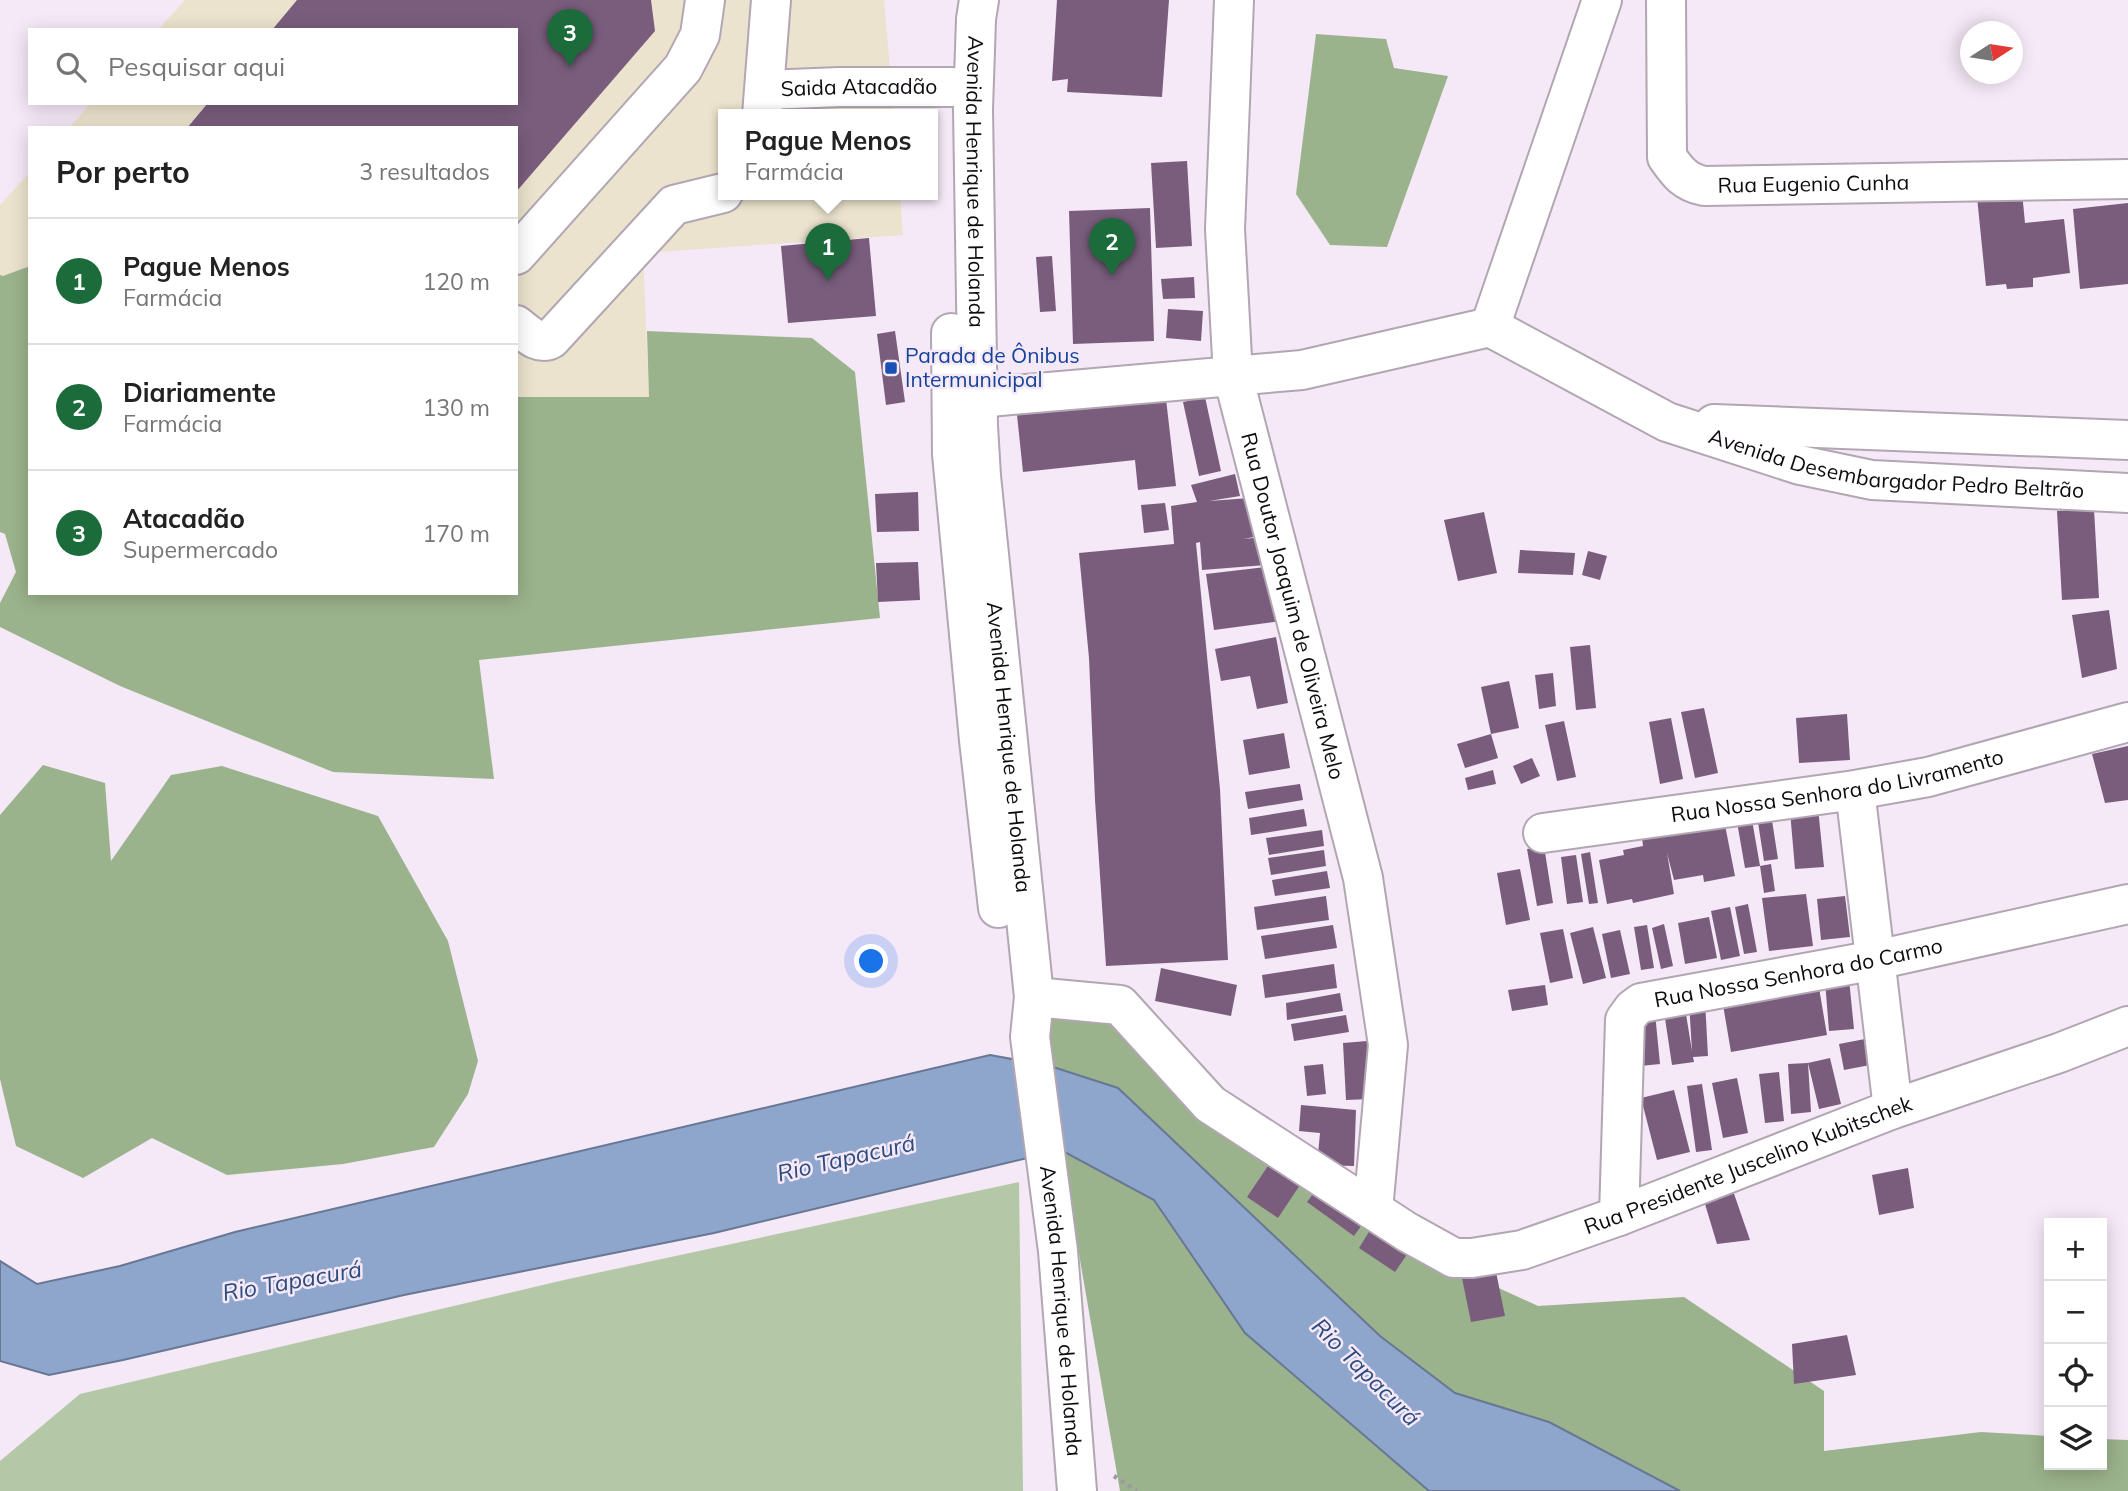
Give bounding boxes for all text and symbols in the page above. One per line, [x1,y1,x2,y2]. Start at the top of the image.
pin: 3 [547,9,593,67]
north arrow [1960,21,2023,84]
search box [28,28,518,105]
street label: Avenida Henrique de Holanda [961,35,990,328]
icon: search [52,48,90,86]
text: Pesquisar aqui [108,50,285,83]
street label: Saida Atacadão [780,73,937,101]
popup [718,109,938,200]
text: Pague Menos [745,124,911,157]
text: Por perto [56,153,190,191]
text: 3 resultados [359,157,490,186]
text: Farmácia [745,157,844,186]
street label: Rua Eugenio Cunha [1717,169,1909,198]
pin: 2 [1089,218,1135,276]
pin: 1 [805,223,851,281]
text: Pague Menos [123,250,290,283]
text: 1 [72,267,86,296]
text: 120 m [422,267,490,296]
text: Farmácia [123,283,222,312]
place label: Parada de Ônibus Intermunicipal [905,342,1080,392]
marker: Parada de Ônibus Intermunicipal [883,360,899,376]
text: Diariamente [123,376,276,409]
text: 2 [72,393,86,422]
text: 130 m [422,393,490,422]
text: Farmácia [123,409,222,438]
street label: Avenida Desembargador Pedro Beltrão [1706,422,2085,503]
street label: Rua Doutor Joaquim de Oliveira Melo [1236,430,1351,782]
text: Atacadão [123,502,245,535]
text: 3 [72,519,86,548]
text: 170 m [422,519,490,548]
text: Supermercado [123,535,278,564]
street label: Avenida Henrique de Holanda [982,600,1037,894]
street label: Rua Nossa Senhora do Livramento [1669,743,2006,827]
street label: Rua Nossa Senhora do Carmo [1652,932,1945,1012]
your location [854,944,888,978]
street label: Rua Presidente Juscelino Kubitschek [1580,1089,1915,1239]
water label: Rio Tapacurá [774,1127,918,1187]
street label: Avenida Henrique de Holanda [1035,1164,1088,1457]
map controls [2044,1218,2107,1470]
button: + [2044,1218,2107,1281]
water label: Rio Tapacurá [220,1254,364,1307]
button: − [2044,1281,2107,1344]
water label: Rio Tapacurá [1306,1312,1427,1432]
button: locate [2044,1344,2107,1407]
button: layers [2044,1407,2107,1470]

